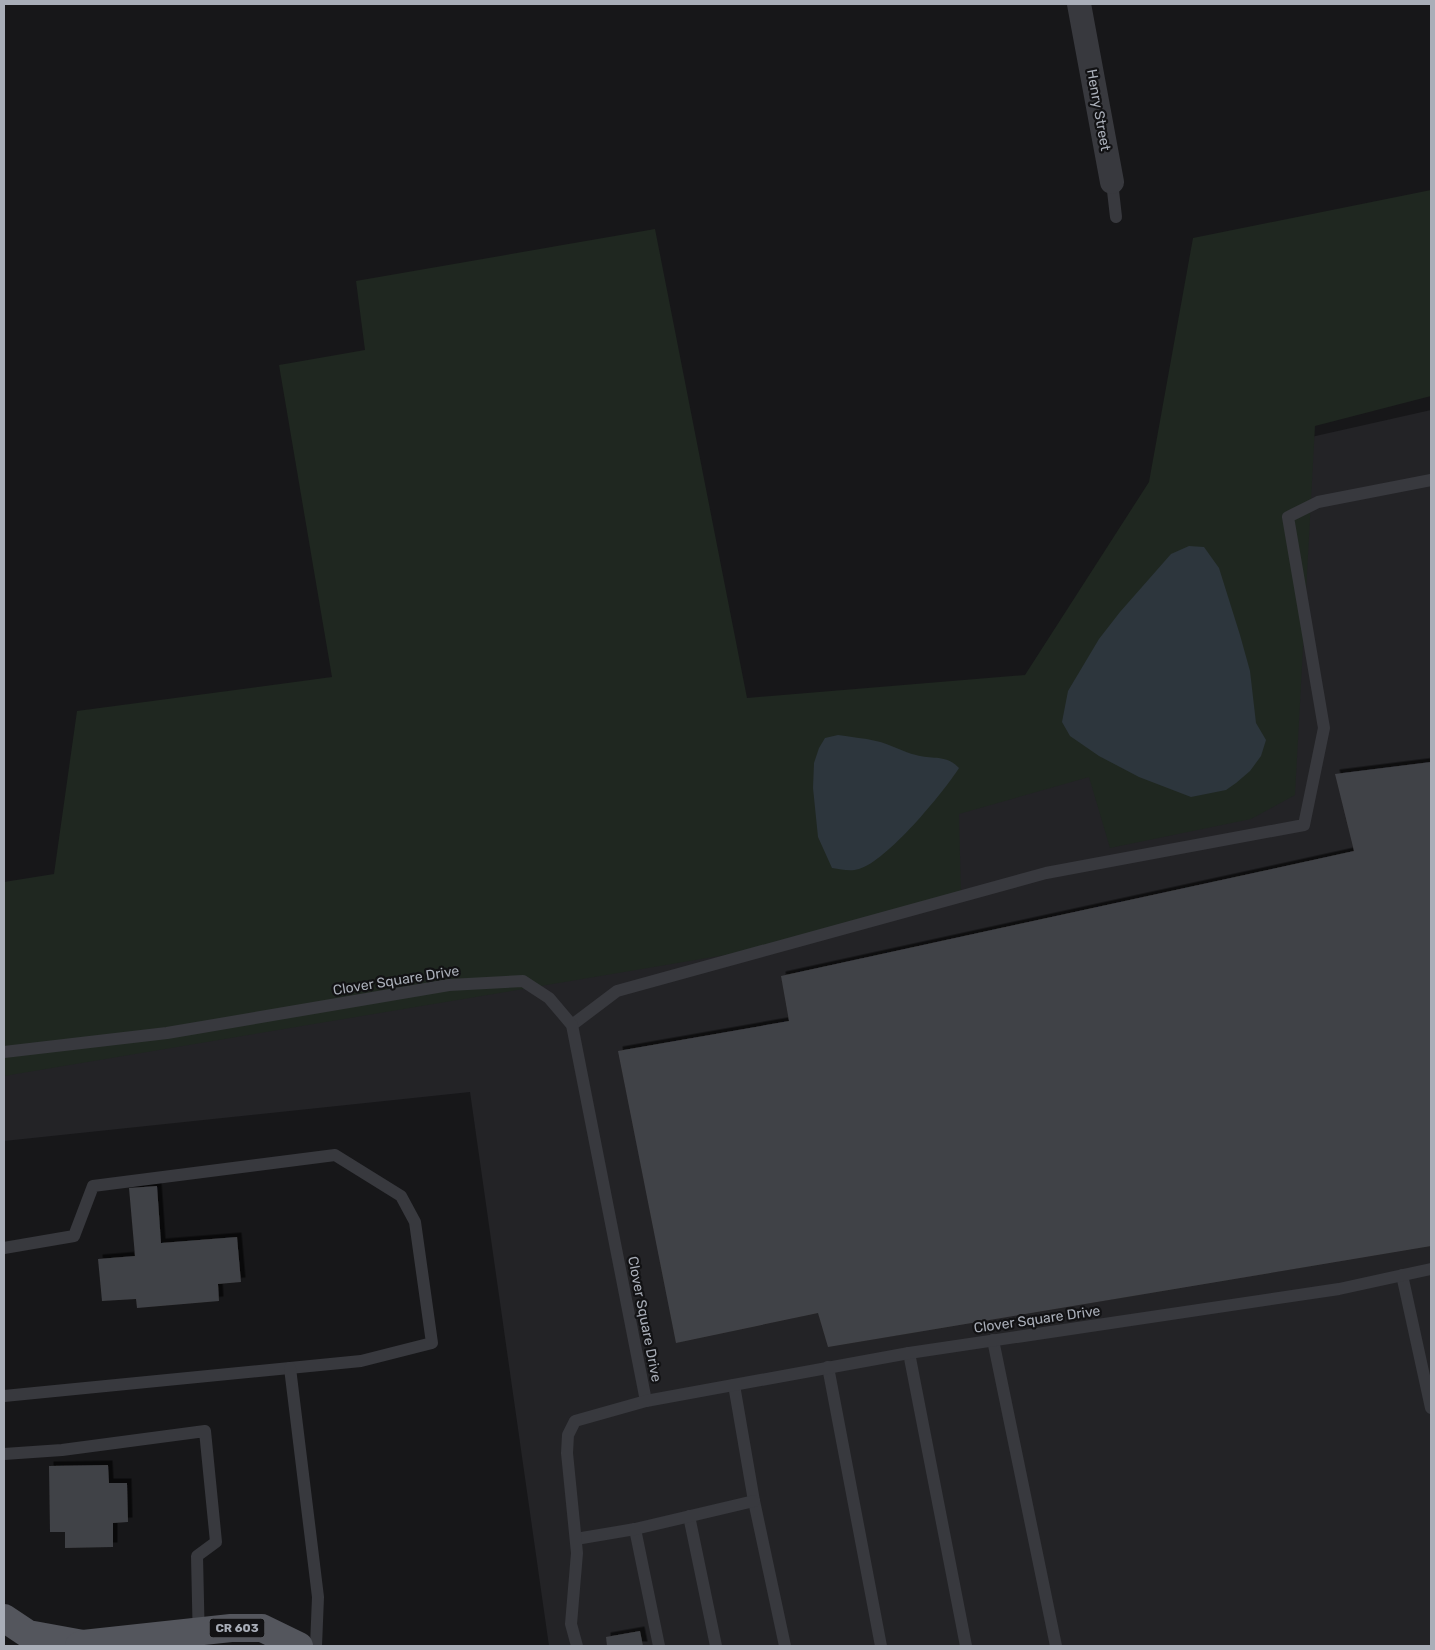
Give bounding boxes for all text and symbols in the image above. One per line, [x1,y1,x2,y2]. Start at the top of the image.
street label: Henry Street [1083,68,1114,153]
street label: Clover Square Drive [332,962,461,999]
street label: Clover Square Drive [624,1255,665,1384]
street label: Clover Square Drive [973,1302,1102,1337]
road number: CR 603 [210,1619,264,1638]

